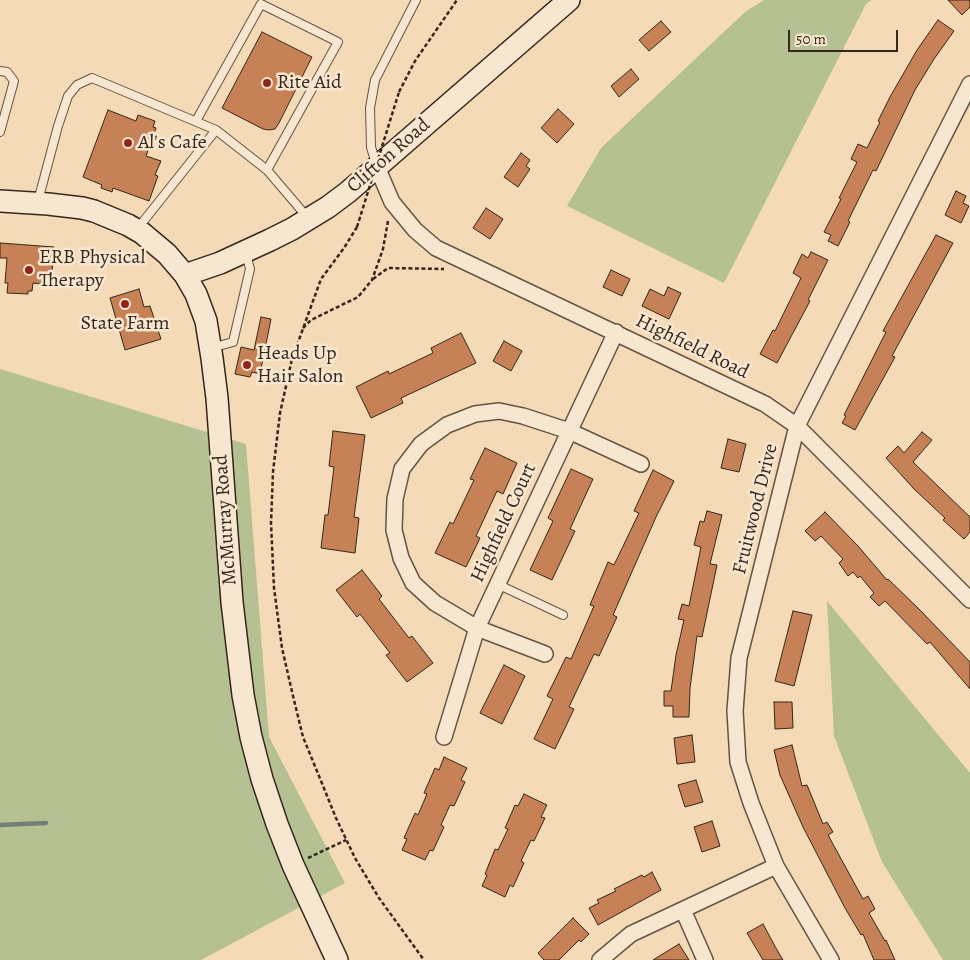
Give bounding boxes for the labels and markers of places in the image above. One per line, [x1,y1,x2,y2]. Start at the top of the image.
place label: Rite Aid [277,71,342,95]
marker: Rite Aid [261,77,273,89]
place label: Al's Cafe [138,131,207,155]
marker: Al's Cafe [122,137,134,149]
place label: ERB Physical Therapy [39,246,145,293]
marker: ERB Physical Therapy [23,264,35,276]
marker: State Farm [119,298,131,310]
place label: State Farm [80,312,170,336]
place label: Heads Up Hair Salon [257,342,344,389]
marker: Heads Up Hair Salon [241,359,253,371]

